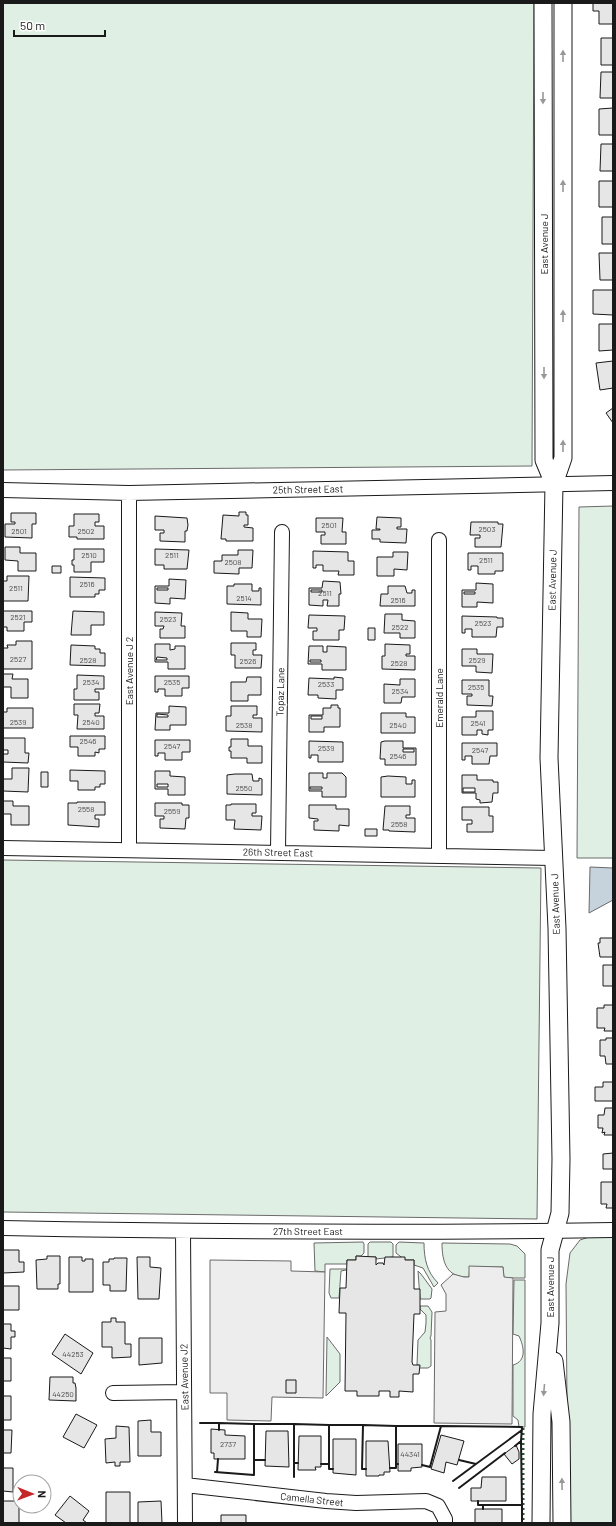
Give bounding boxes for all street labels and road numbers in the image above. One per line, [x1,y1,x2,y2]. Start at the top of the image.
street label: East Avenue J [538,213,550,275]
street label: 25th Street East [273,482,344,496]
street label: East Avenue J [545,549,559,611]
street label: East Avenue J 2 [123,637,135,705]
street label: Topaz Lane [274,667,286,717]
street label: Emerald Lane [433,668,445,728]
street label: 26th Street East [243,845,314,859]
street label: East Avenue J [548,873,562,935]
street label: 27th Street East [273,1225,343,1237]
street label: East Avenue J [544,1256,556,1318]
street label: East Avenue J2 [177,1344,191,1410]
street label: Camella Street [280,1490,345,1508]

